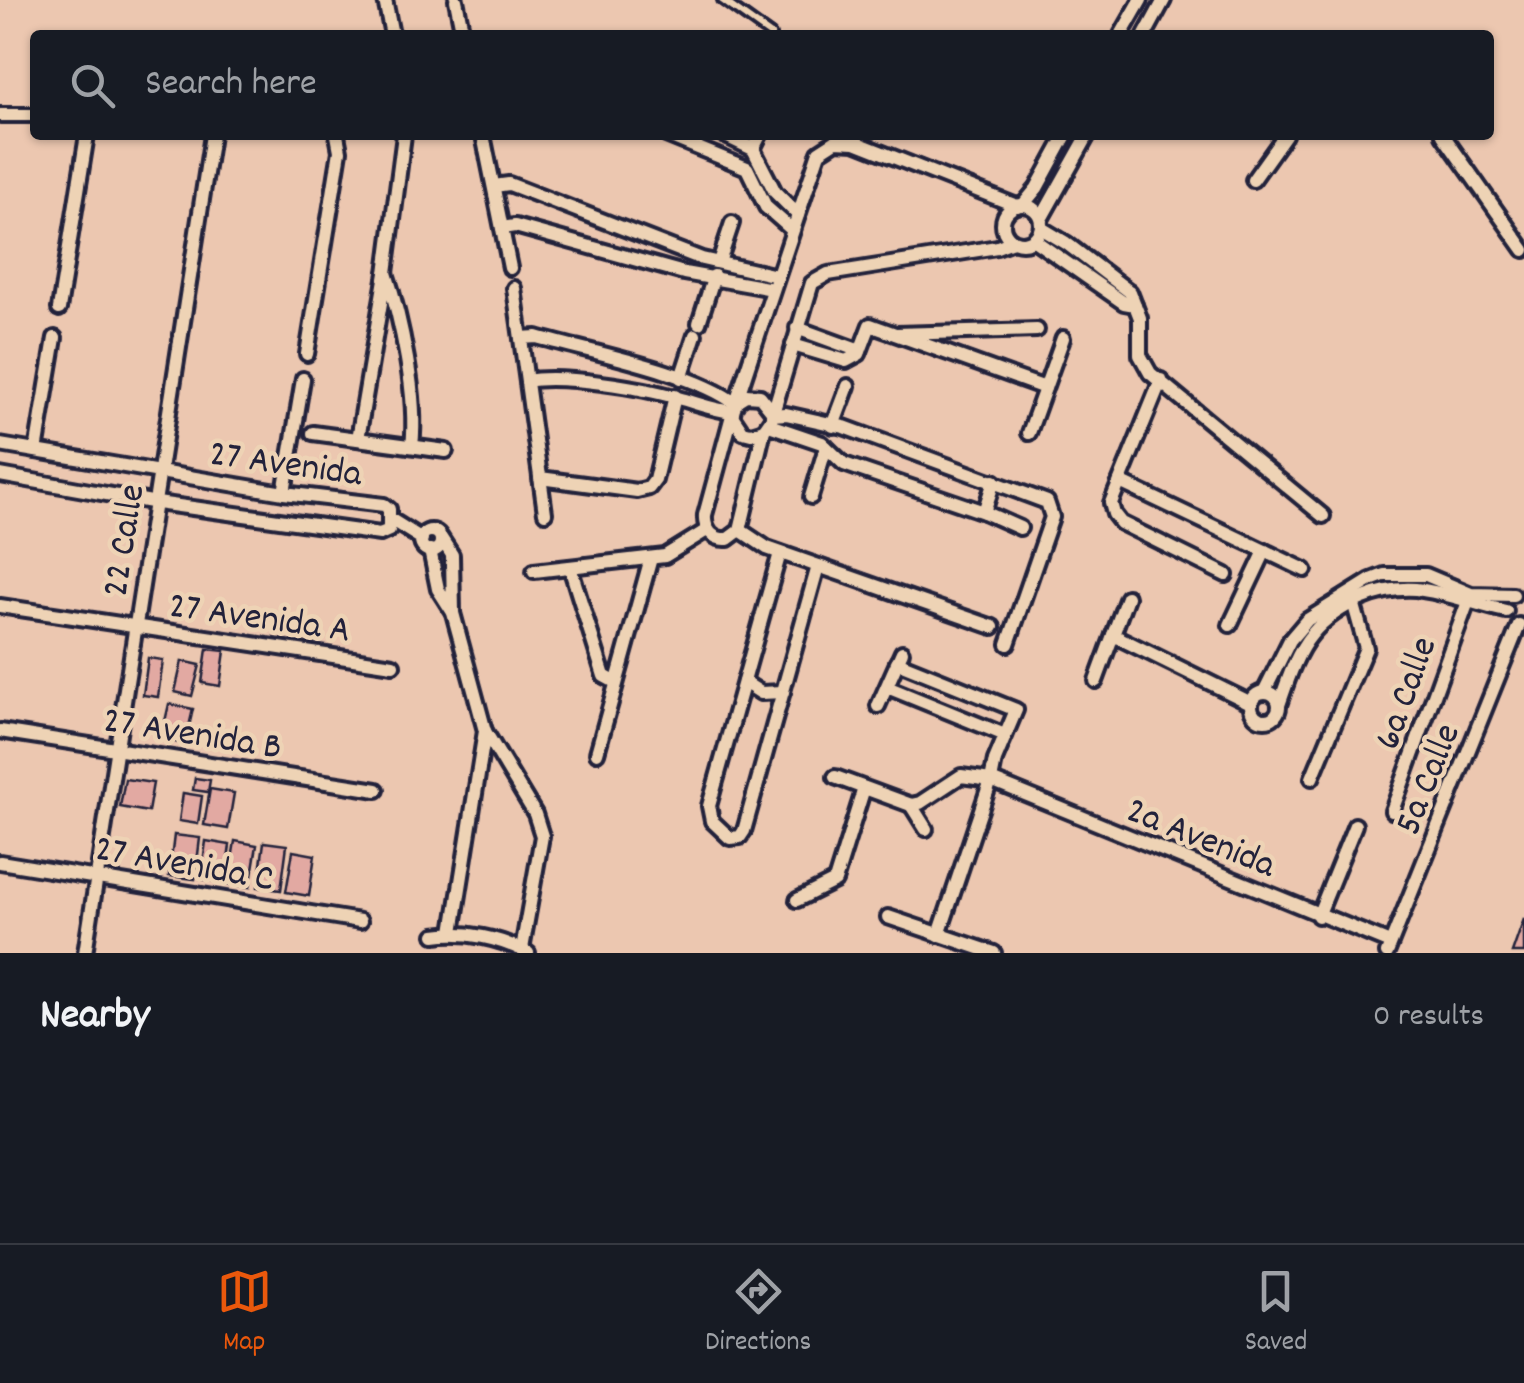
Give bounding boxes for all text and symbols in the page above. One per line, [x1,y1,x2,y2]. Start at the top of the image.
search box [30,30,1494,140]
icon: search [65,58,120,113]
text: Search here [145,58,317,113]
street label: 27 Avenida [205,429,366,505]
street label: 22 Calle [90,481,162,601]
street label: 27 Avenida A [165,580,354,660]
street label: 6a Calle [1362,630,1454,758]
street label: 27 Avenida B [99,695,285,778]
street label: 5a Calle [1383,716,1477,844]
street label: 2a Avenida [1117,785,1284,895]
street label: 27 Avenida C [90,824,278,909]
text: Nearby [40,988,150,1048]
text: 0 results [1373,995,1484,1041]
tab: Map [217,1264,272,1364]
tab: Directions [705,1264,811,1364]
tab: Saved [1245,1264,1307,1364]

